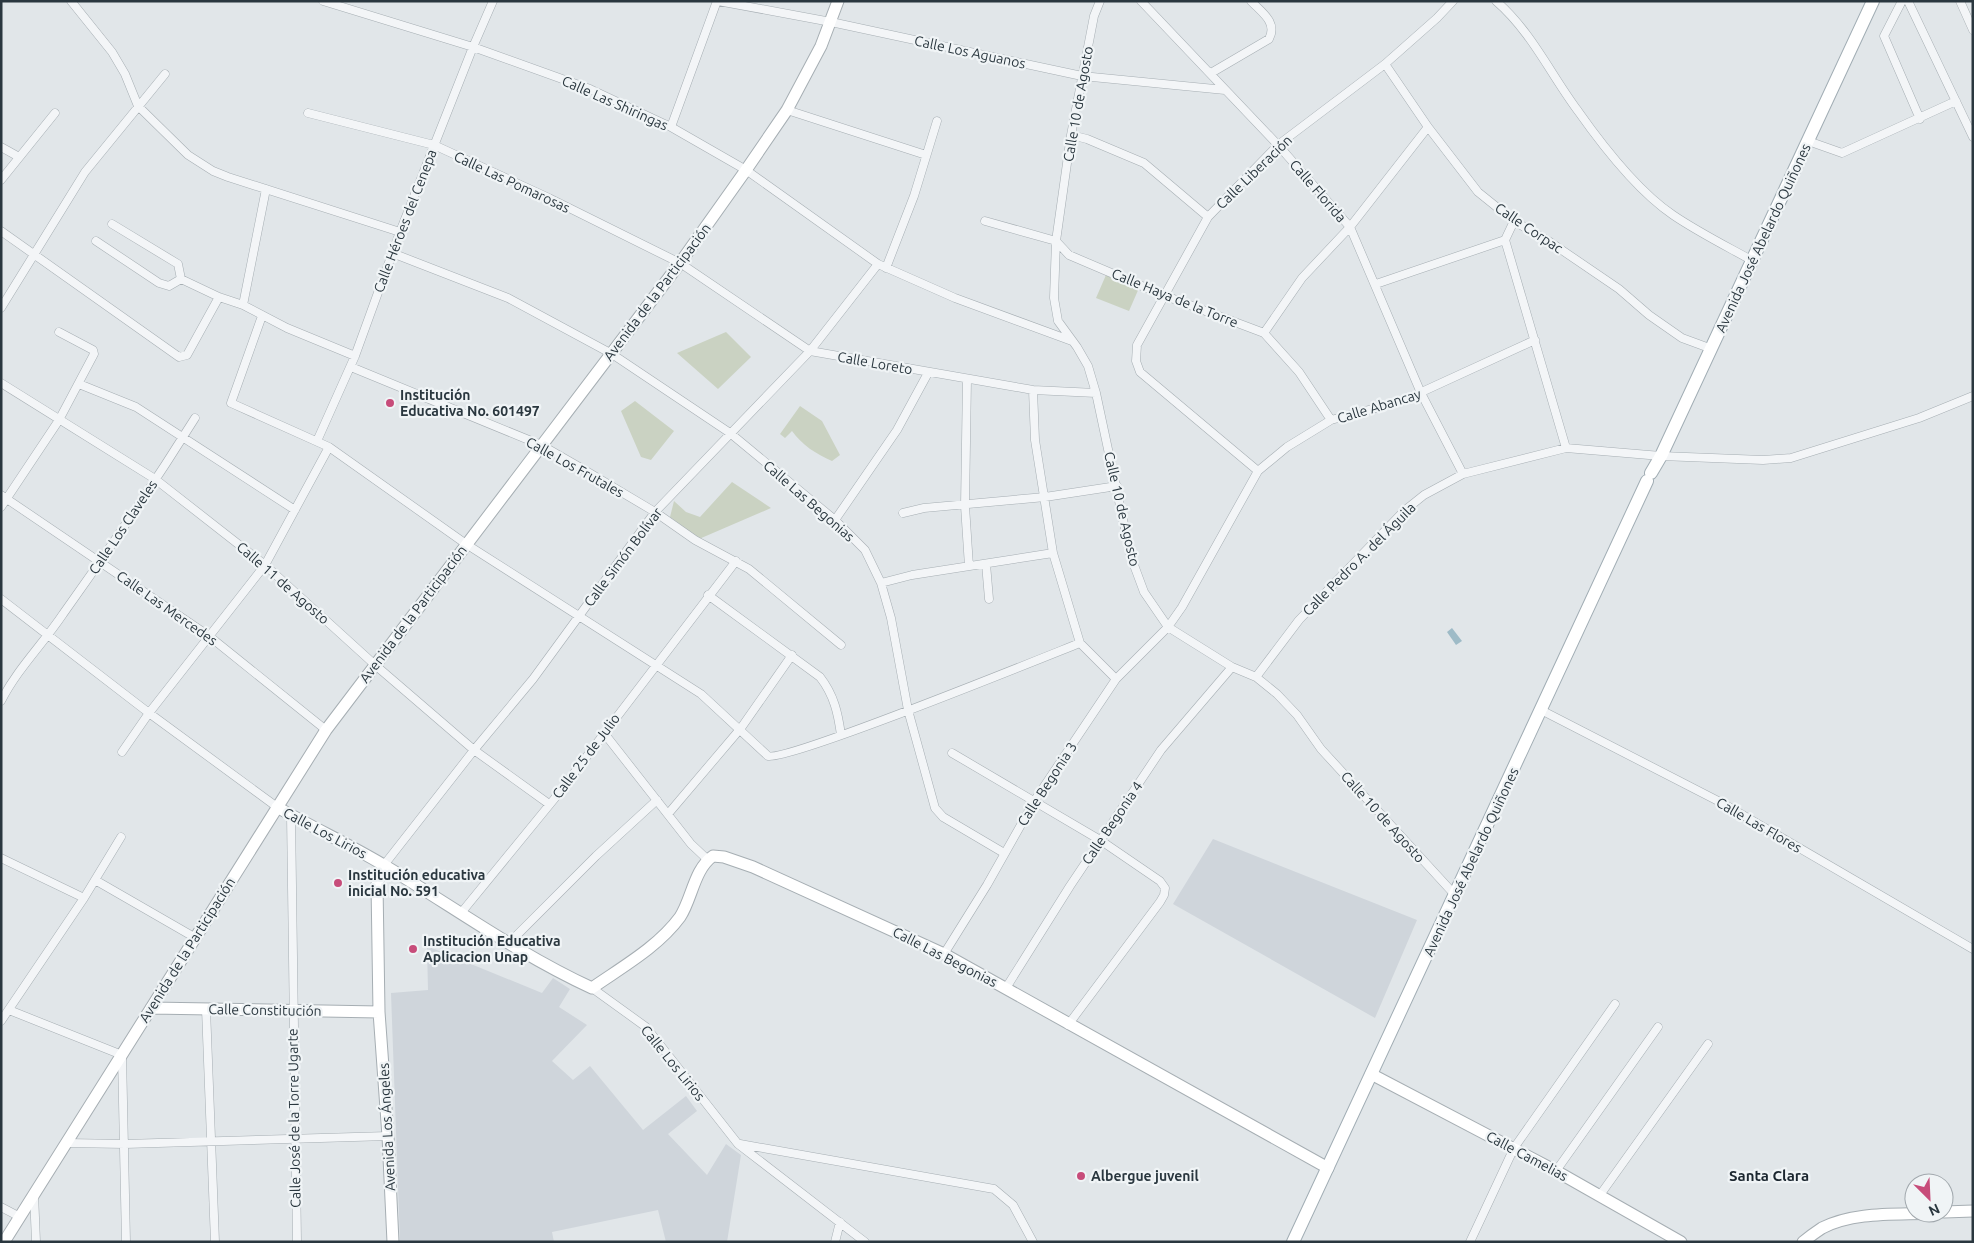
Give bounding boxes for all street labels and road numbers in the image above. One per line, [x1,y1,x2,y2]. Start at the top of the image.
street label: Calle Los Aguanos [913,32,1027,72]
street label: Calle 10 de Agosto [1060,45,1096,163]
street label: Calle Las Shiringas [559,72,671,134]
street label: Calle Liberación [1213,132,1295,212]
street label: Avenida José Abelardo Quiñones [1712,141,1814,335]
street label: Calle Héroes del Cenepa [370,147,440,295]
street label: Calle Las Pomarosas [451,148,573,216]
street label: Calle Florida [1287,157,1349,225]
street label: Calle Corpac [1492,200,1566,257]
street label: Avenida de la Participación [600,220,714,364]
street label: Calle Haya de la Torre [1109,265,1241,331]
street label: Calle Loreto [836,349,914,377]
street label: Calle Abancay [1335,386,1423,426]
street label: Calle Los Frutales [523,434,627,500]
street label: Calle 10 de Agosto [1101,450,1143,568]
street label: Calle Las Begonias [760,457,858,545]
street label: Calle Los Claveles [86,477,160,577]
street label: Calle Pedro A. del Águila [1299,499,1419,619]
street label: Calle Simón Bolívar [581,504,666,610]
street label: Calle 11 de Agosto [234,539,332,627]
street label: Avenida de la Participación [356,542,470,686]
street label: Calle Las Mercedes [114,567,220,649]
street label: Calle 25 de Julio [549,710,623,802]
street label: Calle Begonia 3 [1014,739,1080,829]
street label: Avenida José Abelardo Quiñones [1420,765,1522,959]
street label: Calle 10 de Agosto [1338,768,1428,866]
street label: Calle Begonia 4 [1078,778,1146,868]
street label: Calle Las Flores [1713,794,1805,856]
street label: Calle Los Lirios [281,804,369,862]
street label: Avenida de la Participación [136,875,238,1025]
street label: Calle Las Begonias [890,924,1000,990]
street label: Calle Constitución [208,1001,322,1019]
street label: Calle Los Lirios [638,1022,708,1104]
street label: Calle José de la Torre Ugarte [284,1028,304,1208]
street label: Avenida Los Ángeles [375,1062,398,1192]
street label: Calle Camelias [1484,1128,1570,1184]

